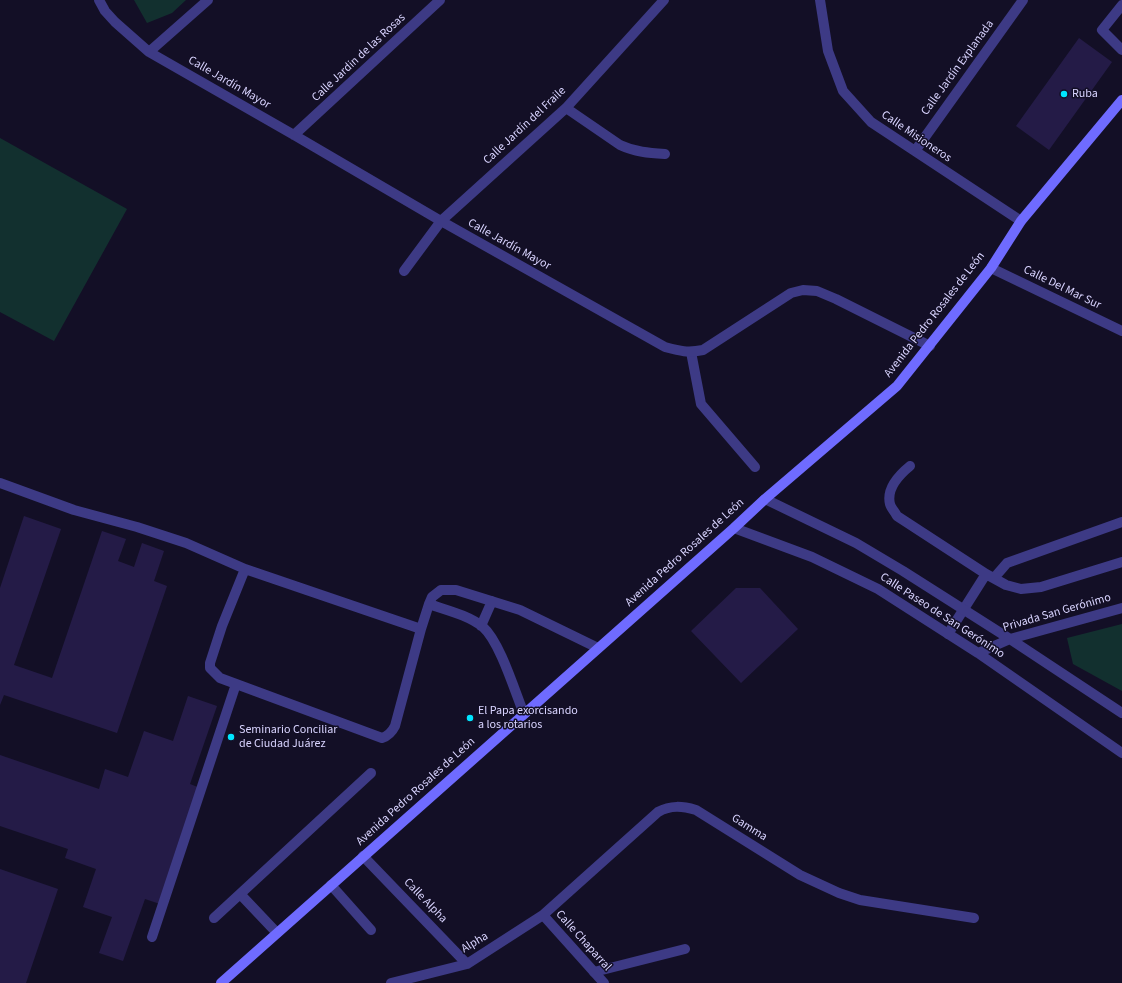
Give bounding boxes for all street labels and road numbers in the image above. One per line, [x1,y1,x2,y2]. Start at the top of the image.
street label: Calle Jardin de las Rosas [309,11,409,105]
street label: Calle Jardín Explanada [919,18,997,118]
street label: Calle Jardín Mayor [185,54,273,112]
street label: Calle Jardín del Fraile [481,84,569,168]
street label: Calle Misioneros [878,108,954,166]
street label: Calle Jardín Mayor [465,216,553,274]
street label: Avenida Pedro Rosales de León [882,249,988,381]
street label: Calle Del Mar Sur [1021,263,1103,313]
street label: Avenida Pedro Rosales de León [623,496,747,610]
street label: Calle Paseo de San Gerónimo [877,570,1007,662]
street label: Privada San Gerónimo [1001,591,1113,635]
street label: Avenida Pedro Rosales de León [354,735,478,849]
street label: Gamma [728,811,770,845]
street label: Calle Alpha [400,876,450,926]
street label: Calle Chaparral [552,908,614,974]
street label: Alpha [459,929,491,957]

